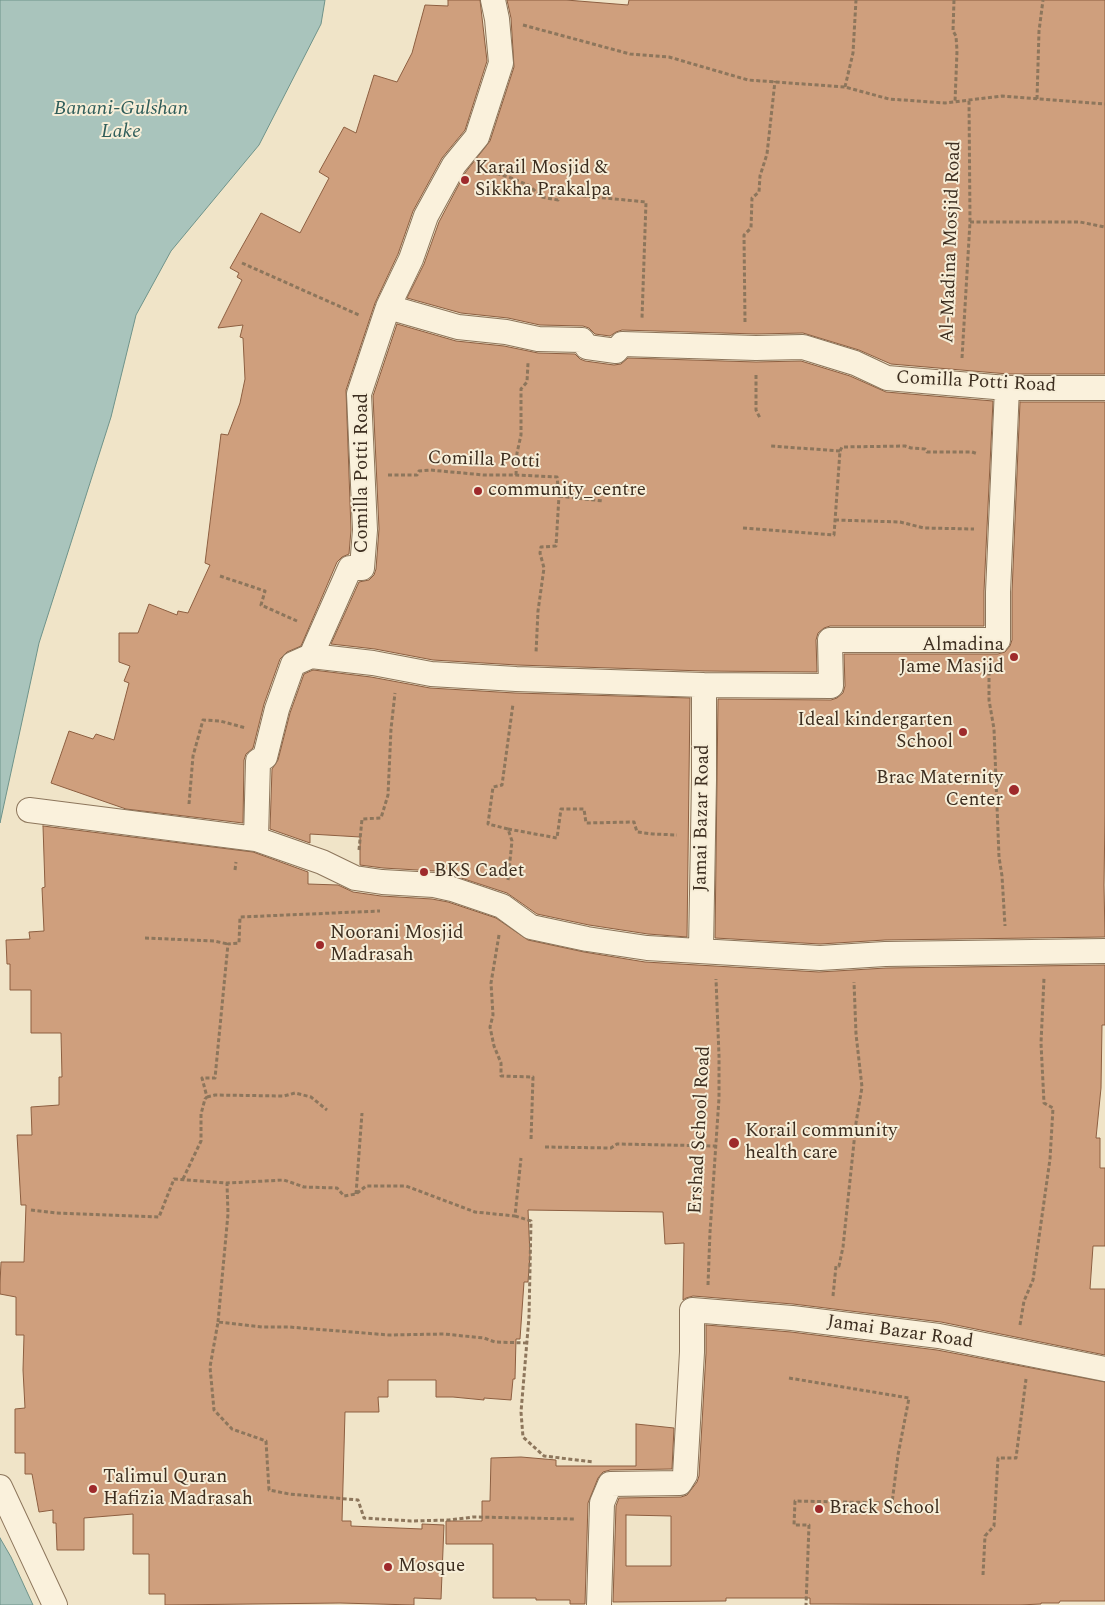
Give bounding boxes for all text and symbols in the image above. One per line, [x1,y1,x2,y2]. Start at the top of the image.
water label: Banani-Gulshan Lake [54,98,188,145]
street label: Al-Madina Mosjid Road [937,140,967,344]
place label: Karail Mosjid & Sikkha Prakalpa [475,158,611,202]
marker: Karail Mosjid & Sikkha Prakalpa [459,174,471,186]
street label: Comilla Potti Road [895,367,1057,399]
street label: Comilla Potti Road [352,393,374,553]
street label: Comilla Potti [427,448,541,474]
place label: community_centre [488,480,646,502]
marker: community_centre [472,485,484,497]
place label: Almadina Jame Masjid [899,635,1004,679]
marker: Almadina Jame Masjid [1008,651,1020,663]
place label: Ideal kindergarten School [798,710,953,754]
marker: Ideal kindergarten School [957,726,969,738]
street label: Jamai Bazar Road [690,744,716,892]
place label: Brac Maternity Center [876,768,1003,812]
marker: Brac Maternity Center [1007,783,1021,797]
place label: BKS Cadet [434,861,524,883]
marker: BKS Cadet [418,866,430,878]
place label: Noorani Mosjid Madrasah [330,923,464,967]
marker: Noorani Mosjid Madrasah [314,939,326,951]
street label: Ershad School Road [685,1045,717,1215]
place label: Korail community health care [745,1121,897,1165]
marker: Korail community health care [727,1136,741,1150]
street label: Jamai Bazar Road [825,1311,975,1355]
place label: Talimul Quran Hafizia Madrasah [103,1467,253,1511]
marker: Talimul Quran Hafizia Madrasah [87,1483,99,1495]
place label: Brack School [829,1498,940,1520]
marker: Brack School [813,1503,825,1515]
place label: Mosque [398,1556,465,1578]
marker: Mosque [382,1561,394,1573]

